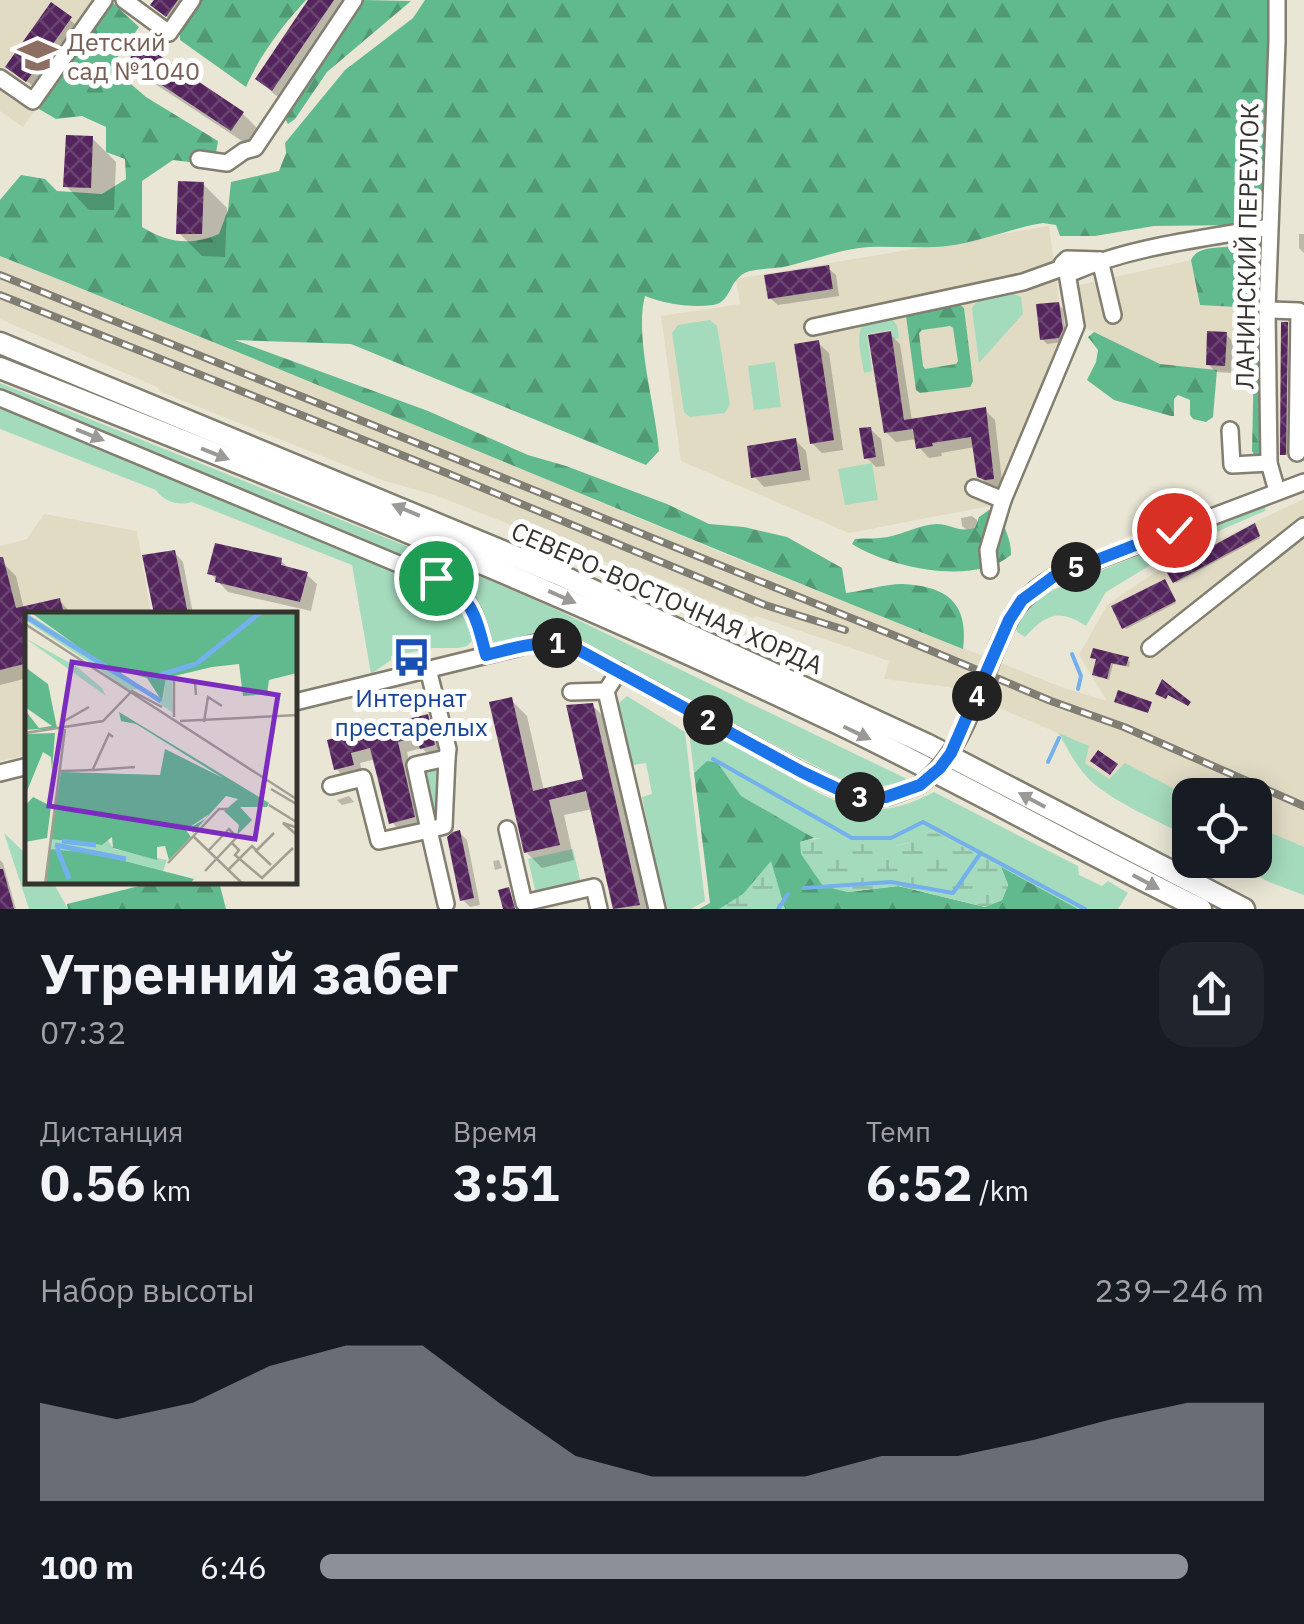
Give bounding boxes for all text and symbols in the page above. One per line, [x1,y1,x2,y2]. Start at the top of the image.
place label: Детский сад №1040 [67,25,200,87]
school or university icon: Детский сад №1040 [16,35,58,77]
street label: ЛАНИНСКИЙ ПЕРЕУЛОК [1228,103,1265,389]
one-way arrow [75,427,105,443]
one-way arrow [201,447,231,463]
pin [1132,488,1217,573]
one-way arrow [391,502,421,518]
icon: check [1147,503,1202,558]
street label: СЕВЕРО-ВОСТОЧНАЯ ХОРДА [506,514,828,681]
pin [394,536,479,621]
pin: 5 [1051,542,1101,592]
text: 5 [1068,548,1084,585]
icon: arrive [409,551,464,606]
one-way arrow [547,589,577,605]
inset map [25,612,298,884]
pin: 1 [532,618,582,668]
text: 1 [549,624,565,661]
bus stop icon: Интернат престарелых [390,636,432,678]
pin: 4 [952,671,1002,721]
text: 4 [969,677,985,714]
place label: Интернат престарелых [334,681,488,743]
pin: 2 [683,695,733,745]
text: 2 [700,701,716,738]
one-way arrow [843,724,872,741]
pin: 3 [835,772,885,822]
text: 3 [852,778,868,815]
map controls [1172,778,1272,878]
button: locate [1172,778,1272,878]
one-way arrow [1018,792,1047,809]
one-way arrow [1132,873,1161,890]
text: Утренний забег [40,938,459,1009]
button: share [1159,942,1264,1047]
text: 07:32 [40,1011,126,1053]
text: Дистанция [40,1113,184,1150]
text: Время [453,1113,537,1150]
text: Темп [866,1113,931,1150]
text: 0.56 [40,1150,146,1215]
text: 3:51 [453,1150,560,1215]
text: 6:52 [866,1150,973,1215]
text: km [146,1172,191,1209]
text: /km [973,1172,1029,1209]
text: Набор высоты [40,1269,255,1311]
text: 239–246 m [1094,1269,1264,1311]
text: 100 m [40,1546,134,1588]
text: 6:46 [200,1546,267,1588]

